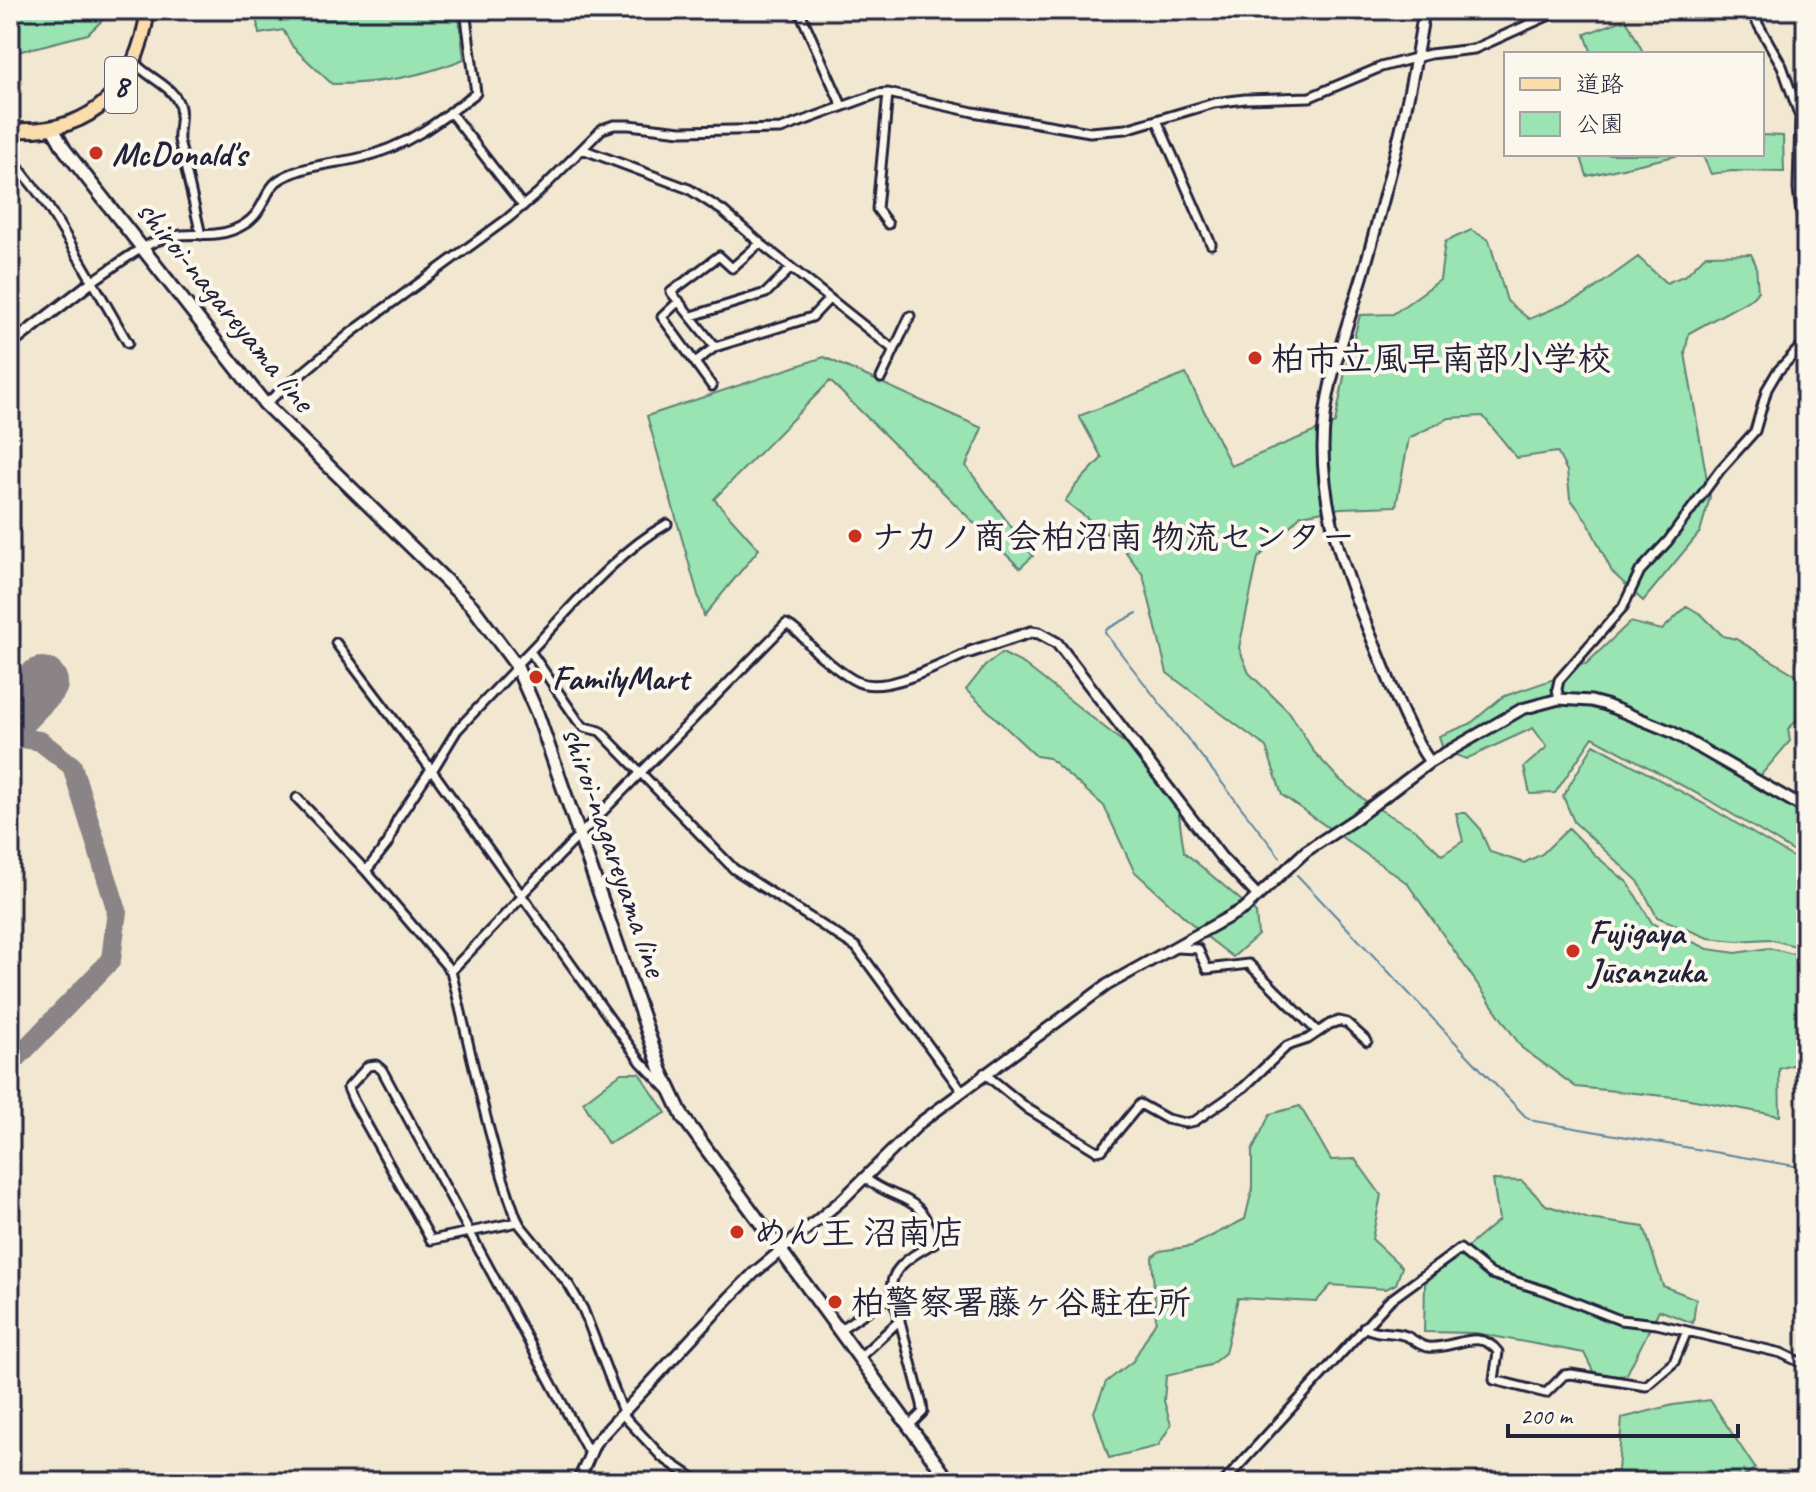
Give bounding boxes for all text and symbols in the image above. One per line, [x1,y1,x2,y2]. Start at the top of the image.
legend [1504,52,1764,156]
road number: 8 [105,57,137,113]
text: 道路 [1576,69,1624,99]
text: 公園 [1576,109,1624,139]
place label: McDonald's [112,132,250,175]
marker: McDonald's [87,144,105,162]
street label: shiroi-nagareyama line [127,190,327,422]
place label: 柏市立風早南部小学校 [1271,337,1611,380]
marker: 柏市立風早南部小学校 [1246,349,1264,367]
place label: ナカノ商会柏沼南 物流センター [871,515,1355,558]
marker: ナカノ商会柏沼南 物流センター [846,527,864,545]
place label: FamilyMart [552,656,692,699]
marker: FamilyMart [527,668,545,686]
street label: shiroi-nagareyama line [552,720,679,984]
place label: Fujigaya Jūsanzuka [1587,910,1708,992]
marker: Fujigaya Jūsanzuka [1564,942,1582,960]
place label: めん王 沼南店 [753,1211,965,1254]
marker: めん王 沼南店 [728,1223,746,1241]
place label: 柏警察署藤ヶ谷駐在所 [851,1281,1191,1324]
marker: 柏警察署藤ヶ谷駐在所 [826,1293,844,1311]
scale bar [1508,1388,1738,1438]
text: 200 m [1520,1401,1574,1431]

